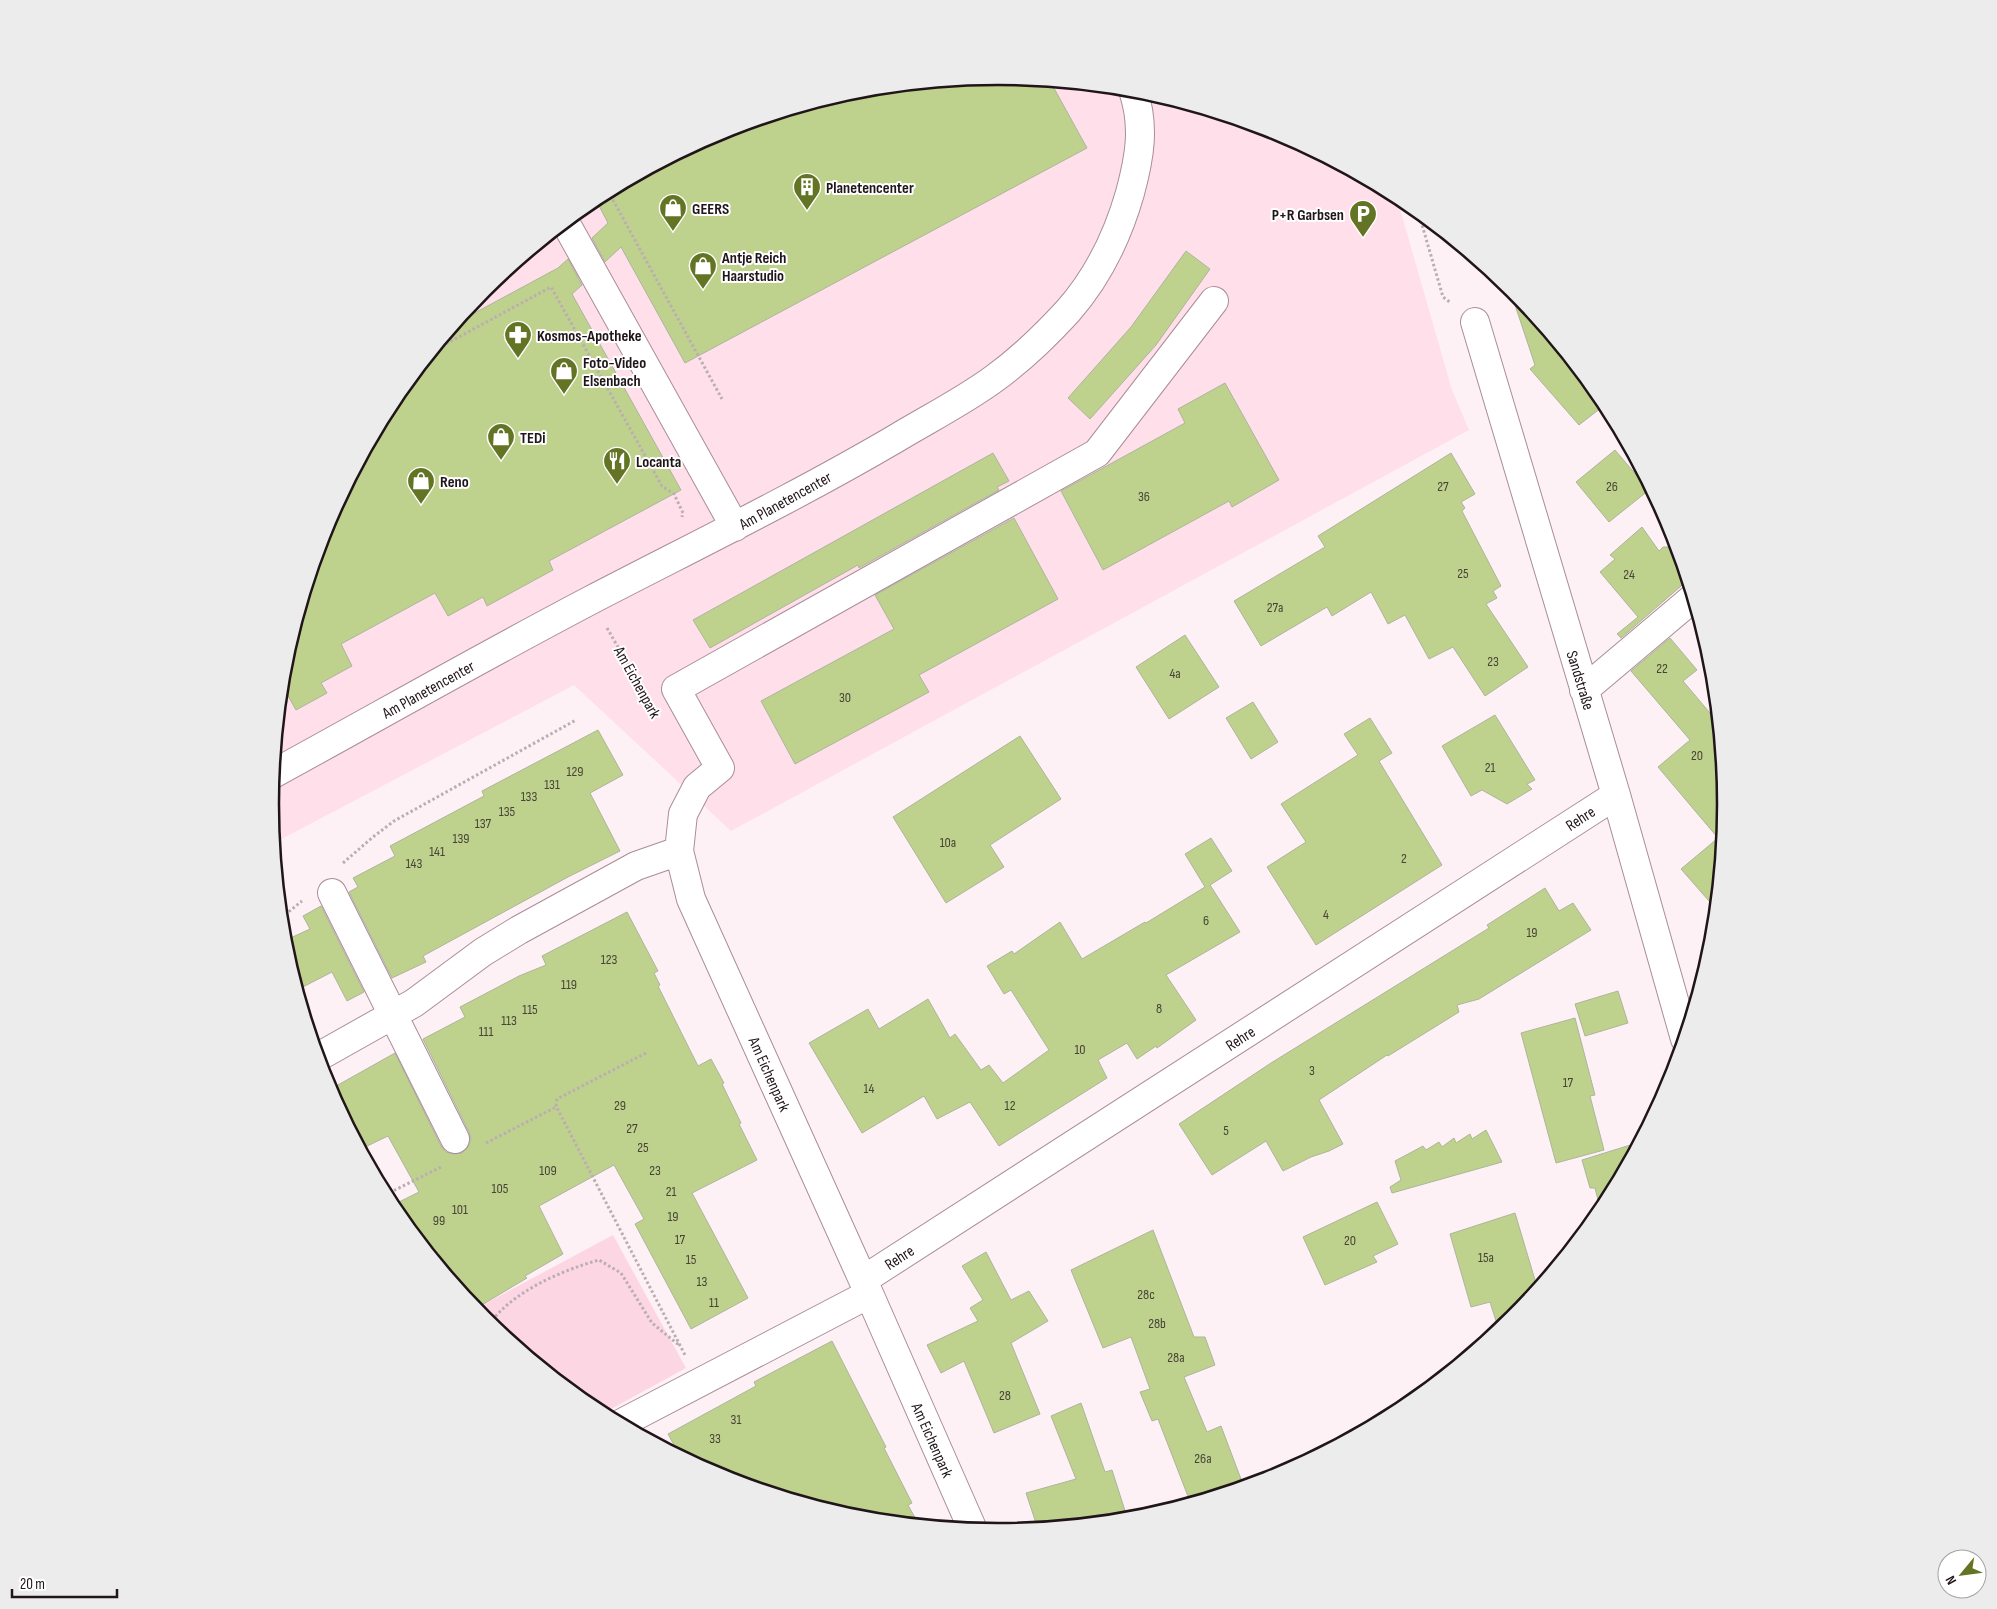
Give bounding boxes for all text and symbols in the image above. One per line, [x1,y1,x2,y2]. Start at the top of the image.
building icon: Planetencenter [792,172,822,211]
place label: Planetencenter [826,179,914,198]
shop icon: GEERS [658,193,688,232]
parking icon: P+R Garbsen [1348,199,1378,238]
place label: GEERS [692,200,729,219]
place label: P+R Garbsen [1272,206,1344,225]
place label: Antje Reich Haarstudio [721,249,786,286]
shop icon: Antje Reich Haarstudio [688,251,718,290]
pharmacy icon: Kosmos-Apotheke [503,320,533,359]
place label: Kosmos-Apotheke [537,327,642,346]
place label: Foto-Video Elsenbach [583,354,646,391]
shop icon: Foto-Video Elsenbach [549,356,579,395]
shop icon: TEDi [486,422,516,461]
place label: TEDi [520,429,545,448]
restaurant icon: Locanta [602,446,632,485]
place label: Locanta [636,453,681,472]
shop icon: Reno [406,466,436,505]
street label: Am Planetencenter [735,468,836,535]
place label: Reno [440,473,469,492]
house number: 27 [1437,478,1449,495]
house number: 26 [1606,478,1618,495]
house number: 36 [1138,488,1150,505]
house number: 25 [1457,565,1469,582]
house number: 24 [1623,566,1635,583]
house number: 27a [1267,599,1283,616]
street label: Am Eichenpark [609,642,664,722]
street label: Sandstraße [1562,649,1598,712]
house number: 23 [1487,653,1499,670]
street label: Am Planetencenter [378,657,479,724]
house number: 22 [1656,660,1668,677]
house number: 4a [1169,665,1181,682]
house number: 30 [839,689,851,706]
house number: 20 [1691,747,1703,764]
house number: 21 [1485,759,1495,776]
house number: 129 [566,763,584,780]
house number: 131 [544,776,560,793]
house number: 133 [521,788,537,805]
house number: 135 [499,803,516,820]
street label: Rehre [1563,803,1599,836]
house number: 137 [475,815,492,832]
house number: 139 [453,830,469,847]
house number: 10a [940,834,956,851]
house number: 141 [429,843,445,860]
house number: 2 [1401,850,1407,867]
house number: 143 [406,855,422,872]
house number: 4 [1323,906,1329,923]
house number: 6 [1203,912,1209,929]
house number: 19 [1526,924,1538,941]
house number: 123 [601,951,617,968]
house number: 119 [561,976,577,993]
house number: 8 [1156,1000,1162,1017]
house number: 115 [522,1001,538,1018]
house number: 113 [501,1012,517,1029]
house number: 111 [479,1023,493,1040]
street label: Rehre [1223,1023,1259,1056]
street label: Am Eichenpark [743,1033,793,1115]
house number: 10 [1074,1041,1086,1058]
house number: 3 [1309,1062,1315,1079]
house number: 17 [1563,1074,1574,1091]
house number: 14 [864,1080,875,1097]
house number: 29 [614,1097,626,1114]
house number: 12 [1005,1097,1016,1114]
house number: 27 [626,1120,638,1137]
house number: 5 [1223,1122,1229,1139]
house number: 25 [637,1139,649,1156]
house number: 109 [539,1162,557,1179]
house number: 23 [649,1162,661,1179]
house number: 105 [492,1180,509,1197]
house number: 21 [666,1183,676,1200]
house number: 101 [452,1201,468,1218]
house number: 19 [667,1208,679,1225]
house number: 99 [433,1212,445,1229]
house number: 17 [675,1231,686,1248]
house number: 20 [1344,1232,1356,1249]
street label: Rehre [882,1242,918,1275]
house number: 15a [1478,1249,1494,1266]
house number: 15 [686,1251,697,1268]
house number: 13 [697,1273,708,1290]
house number: 28c [1137,1286,1155,1303]
house number: 11 [709,1294,719,1311]
house number: 28b [1148,1315,1166,1332]
house number: 28a [1167,1349,1185,1366]
house number: 28 [999,1387,1011,1404]
street label: Am Eichenpark [906,1399,956,1481]
house number: 31 [731,1411,741,1428]
house number: 33 [709,1430,721,1447]
house number: 26a [1194,1450,1212,1467]
north arrow [1937,1549,1987,1599]
scale bar [12,1566,118,1598]
text: N [1942,1573,1960,1587]
text: 20 m [20,1575,45,1594]

